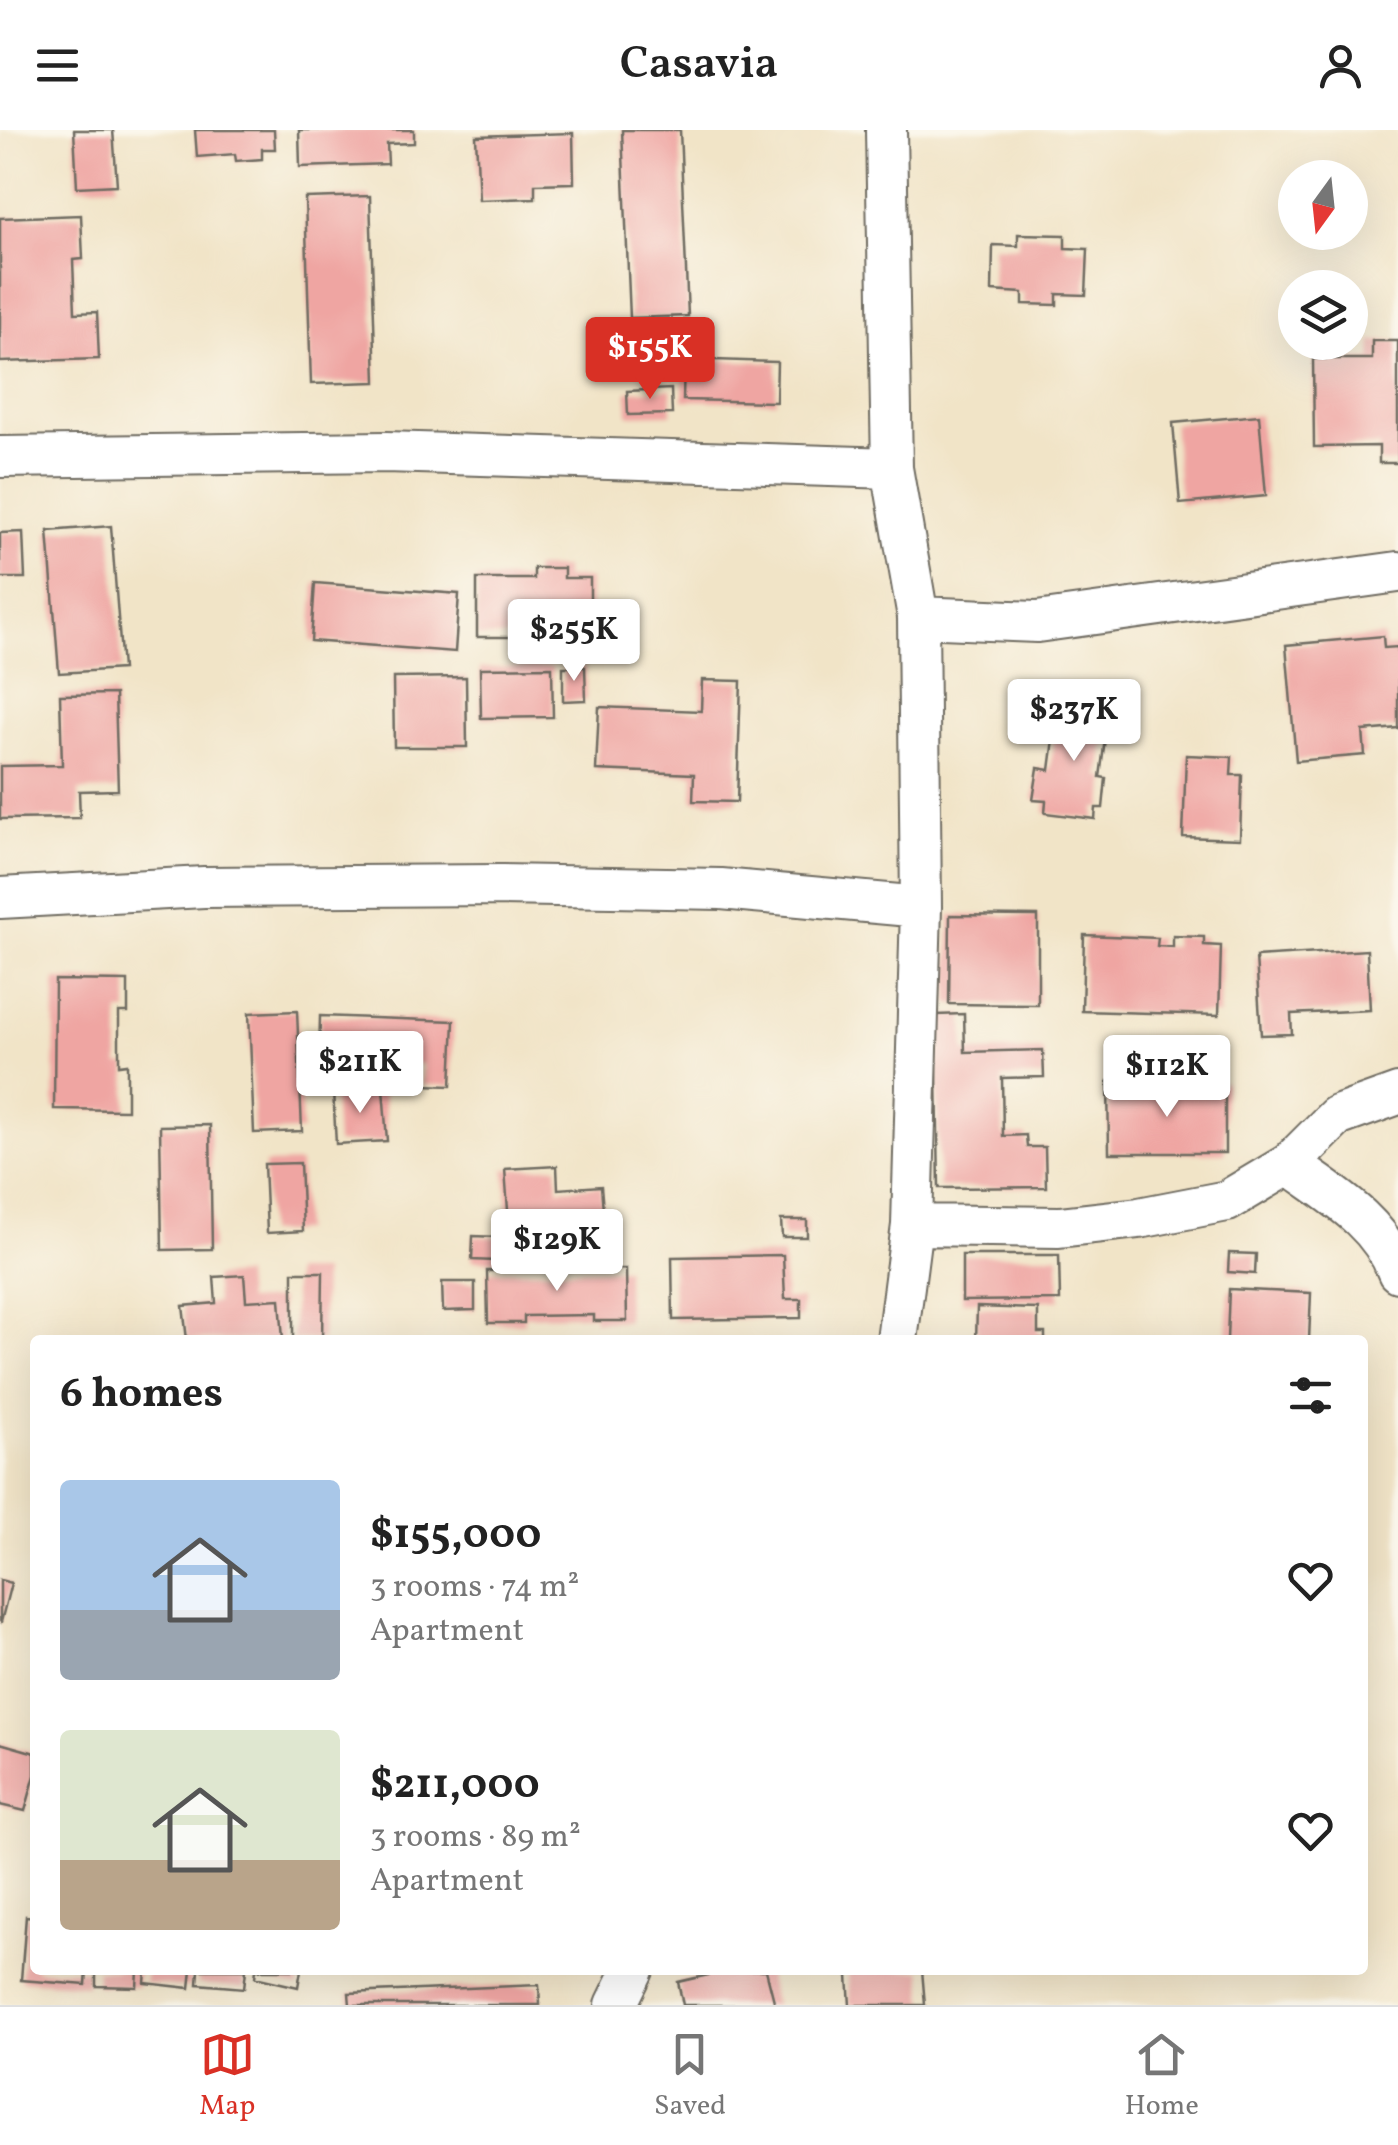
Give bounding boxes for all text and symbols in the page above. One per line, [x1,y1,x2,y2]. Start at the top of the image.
text: Casavia [620,34,778,97]
icon: menu [30,38,85,93]
icon: person [1313,38,1368,93]
north arrow [1278,160,1368,250]
map controls [1278,160,1368,360]
button: layers [1278,270,1368,360]
pin: $155K [580,317,720,402]
text: $155K [608,327,692,371]
pin: $255K [504,599,644,684]
text: $255K [530,609,618,653]
pin: $237K [1004,679,1144,764]
text: $237K [1030,689,1118,733]
pin: $211K [290,1031,430,1116]
pin: $112K [1097,1035,1237,1120]
text: $211K [318,1041,402,1085]
text: $112K [1125,1045,1209,1089]
pin: $129K [487,1209,627,1294]
text: $129K [513,1219,601,1263]
text: 6 homes [60,1366,223,1425]
icon: filters [1283,1368,1338,1423]
text: $155,000 [370,1507,541,1566]
icon: home [140,1520,260,1640]
icon: heart [1283,1553,1338,1608]
text: 3 rooms · 74 m² [370,1566,579,1610]
text: Apartment [370,1610,524,1654]
text: $211,000 [370,1757,540,1816]
icon: home [140,1770,260,1890]
icon: heart [1283,1803,1338,1858]
text: 3 rooms · 89 m² [370,1816,581,1860]
text: Apartment [370,1860,524,1904]
tab: Map [199,2027,255,2126]
tab: Saved [654,2027,726,2126]
tab: Home [1125,2027,1199,2126]

